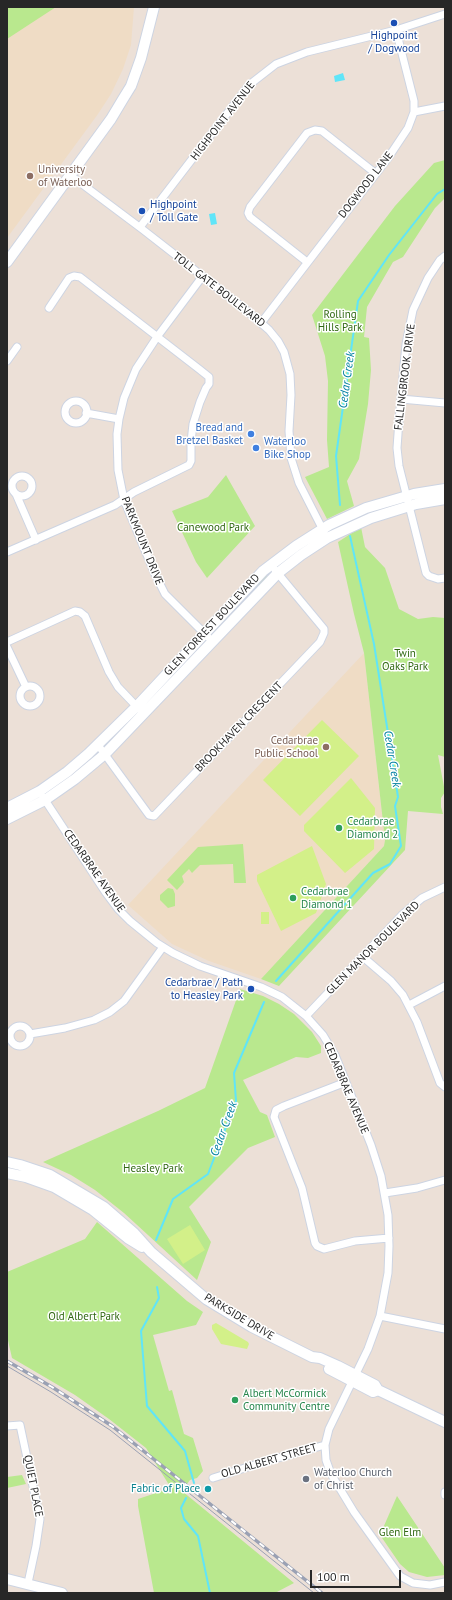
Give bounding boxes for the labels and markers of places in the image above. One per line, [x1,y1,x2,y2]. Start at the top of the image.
marker: Highpoint / Dogwood [389,18,399,28]
place label: Highpoint / Dogwood [368,29,420,55]
place label: University of Waterloo [38,163,92,189]
marker: University of Waterloo [25,171,35,181]
place label: Highpoint / Toll Gate [150,198,198,224]
marker: Highpoint / Toll Gate [137,206,147,216]
place label: Bread and Bretzel Basket [176,421,243,447]
marker: Bread and Bretzel Basket [246,429,256,439]
place label: Waterloo Bike Shop [264,435,311,461]
marker: Waterloo Bike Shop [251,443,261,453]
place label: Cedarbrae Public School [254,734,318,760]
marker: Cedarbrae Public School [321,742,331,752]
place label: Cedarbrae Diamond 2 [347,815,398,841]
marker: Cedarbrae Diamond 2 [334,823,344,833]
place label: Cedarbrae Diamond 1 [301,885,352,911]
marker: Cedarbrae Diamond 1 [288,893,298,903]
place label: Cedarbrae / Path to Heasley Park [165,976,243,1002]
marker: Cedarbrae / Path to Heasley Park [246,984,256,994]
place label: Albert McCormick Community Centre [243,1387,330,1413]
marker: Albert McCormick Community Centre [230,1395,240,1405]
place label: Waterloo Church of Christ [314,1466,392,1492]
marker: Waterloo Church of Christ [301,1474,311,1484]
place label: Fabric of Place [131,1482,200,1496]
marker: Fabric of Place [203,1484,213,1494]

